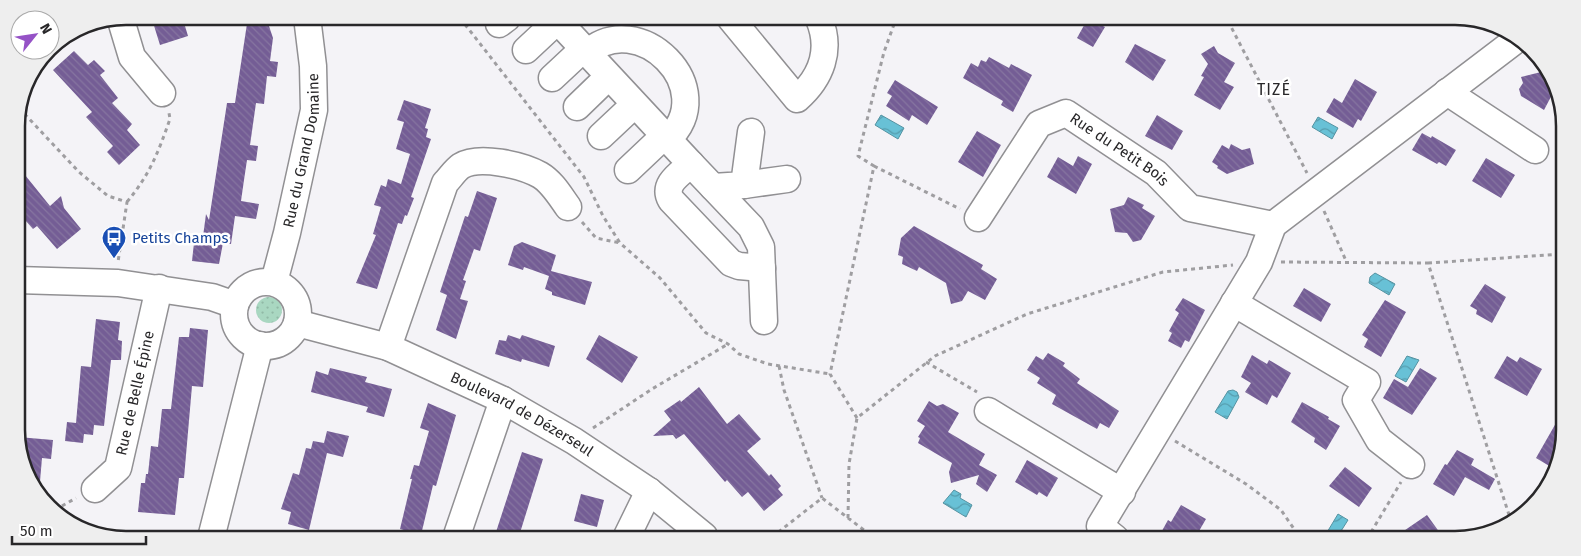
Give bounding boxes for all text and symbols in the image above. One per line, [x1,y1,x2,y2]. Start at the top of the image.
north arrow [10,10,60,60]
text: N [36,20,56,37]
street label: Rue du Grand Domaine [279,73,323,229]
district label: TIZÉ [1257,79,1291,99]
street label: Rue du Petit Bois [1067,109,1173,190]
bus stop icon: Petits Champs [101,225,127,259]
place label: Petits Champs [132,229,228,247]
street label: Rue de Belle Épine [112,329,158,457]
street label: Boulevard de Dézerseul [448,368,597,461]
scale bar [12,514,146,546]
text: 50 m [20,522,53,540]

